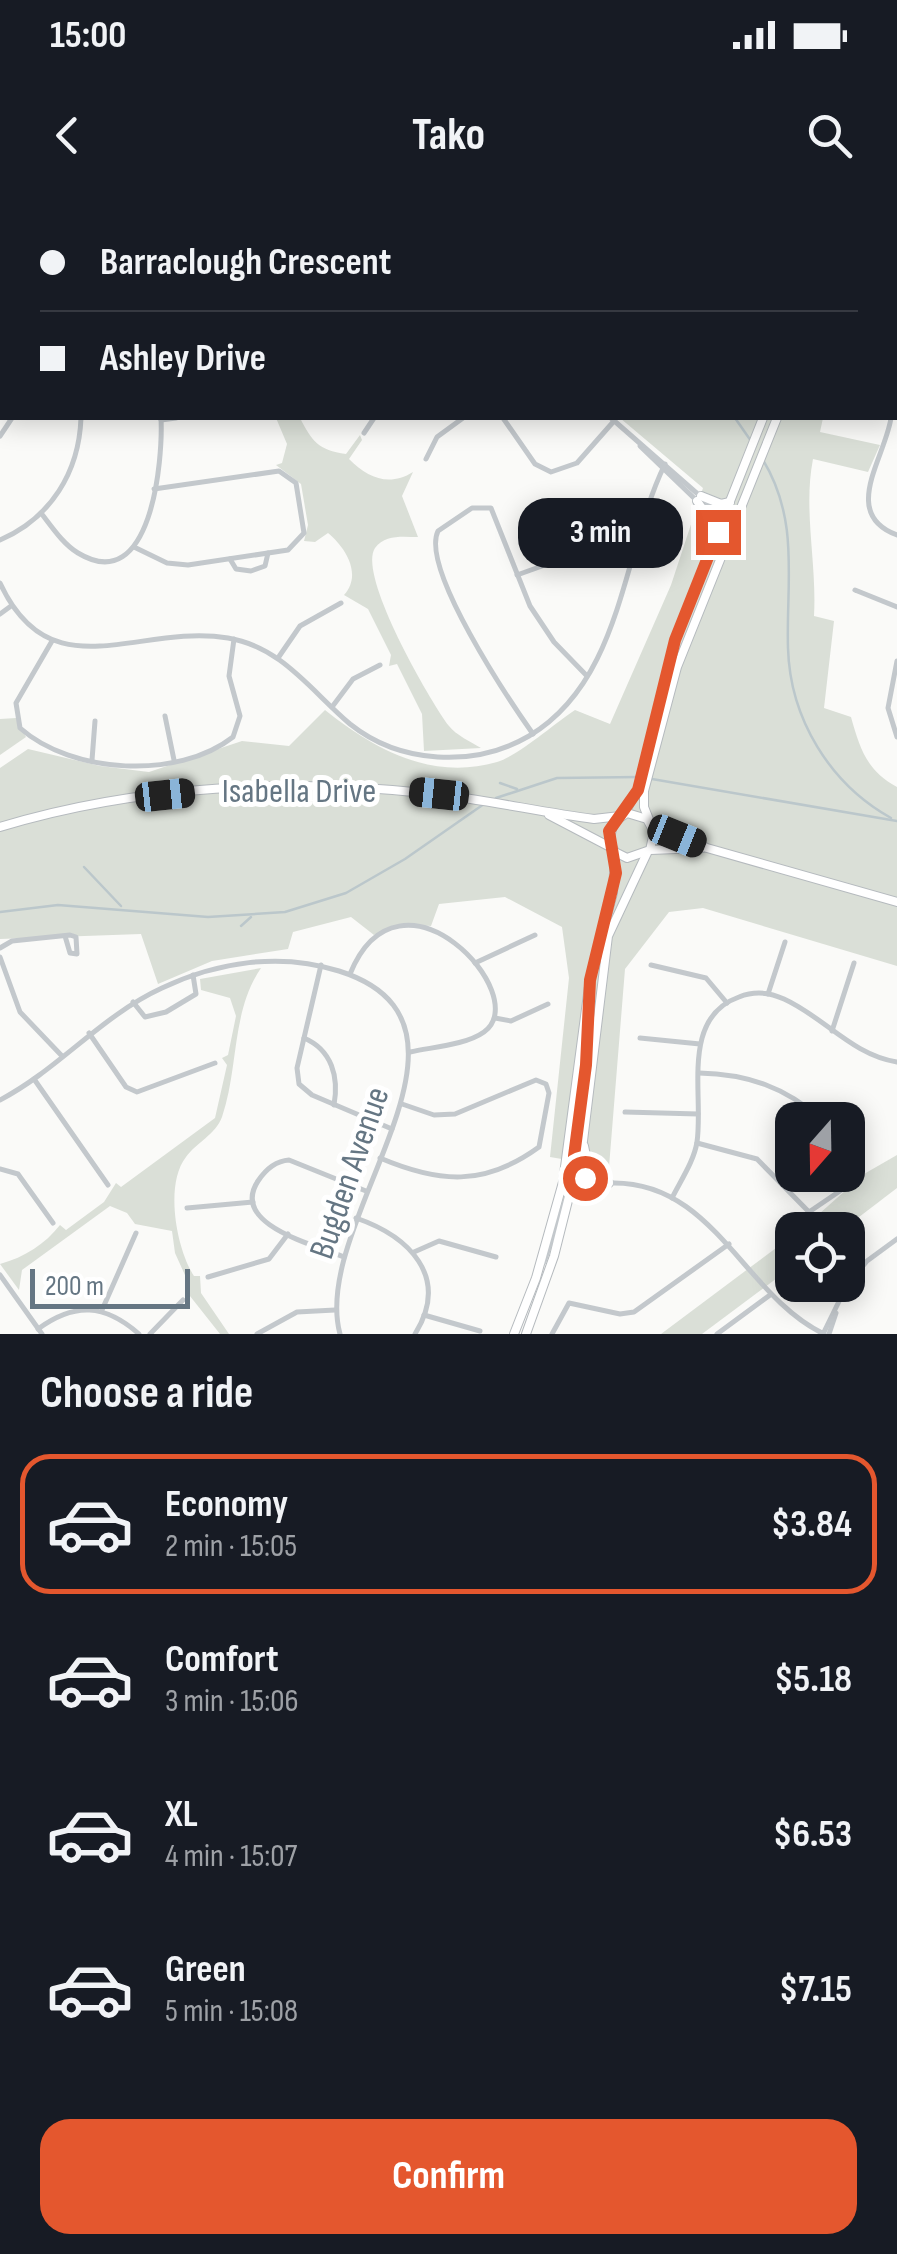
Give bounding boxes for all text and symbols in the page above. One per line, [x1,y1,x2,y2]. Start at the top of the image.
text: 15:00 [50,13,126,58]
icon: back [40,108,95,163]
text: Tako [412,108,485,163]
icon: search [802,108,857,163]
text: Barraclough Crescent [100,240,391,285]
text: Ashley Drive [100,336,266,381]
callout: 3 min [518,497,683,567]
route end [696,510,741,555]
text: 3 min [570,513,631,552]
street label: Isabella Drive [222,770,376,813]
car [408,776,470,812]
car [134,777,196,813]
car [644,811,710,861]
street label: Bugden Avenue [301,1081,399,1265]
north arrow [775,1102,865,1192]
map controls [775,1102,865,1302]
route start [563,1156,608,1201]
button: locate [775,1212,865,1302]
scale bar [30,1264,190,1308]
text: 200 m [45,1270,104,1303]
text: Choose a ride [40,1366,253,1421]
icon: car [45,1479,135,1569]
text: Economy [165,1482,288,1527]
text: $3.84 [771,1502,852,1547]
text: 2 min · 15:05 [165,1527,297,1566]
icon: car [45,1634,135,1724]
text: Comfort [165,1637,279,1682]
text: $5.18 [774,1657,852,1702]
text: 3 min · 15:06 [165,1682,299,1721]
icon: car [45,1789,135,1879]
text: XL [165,1792,198,1837]
text: $6.53 [773,1812,852,1857]
text: 4 min · 15:07 [165,1837,297,1876]
icon: car [45,1944,135,2034]
text: Green [165,1947,246,1992]
text: $7.15 [779,1967,852,2012]
text: 5 min · 15:08 [165,1992,298,2031]
button: Confirm [40,2119,857,2234]

